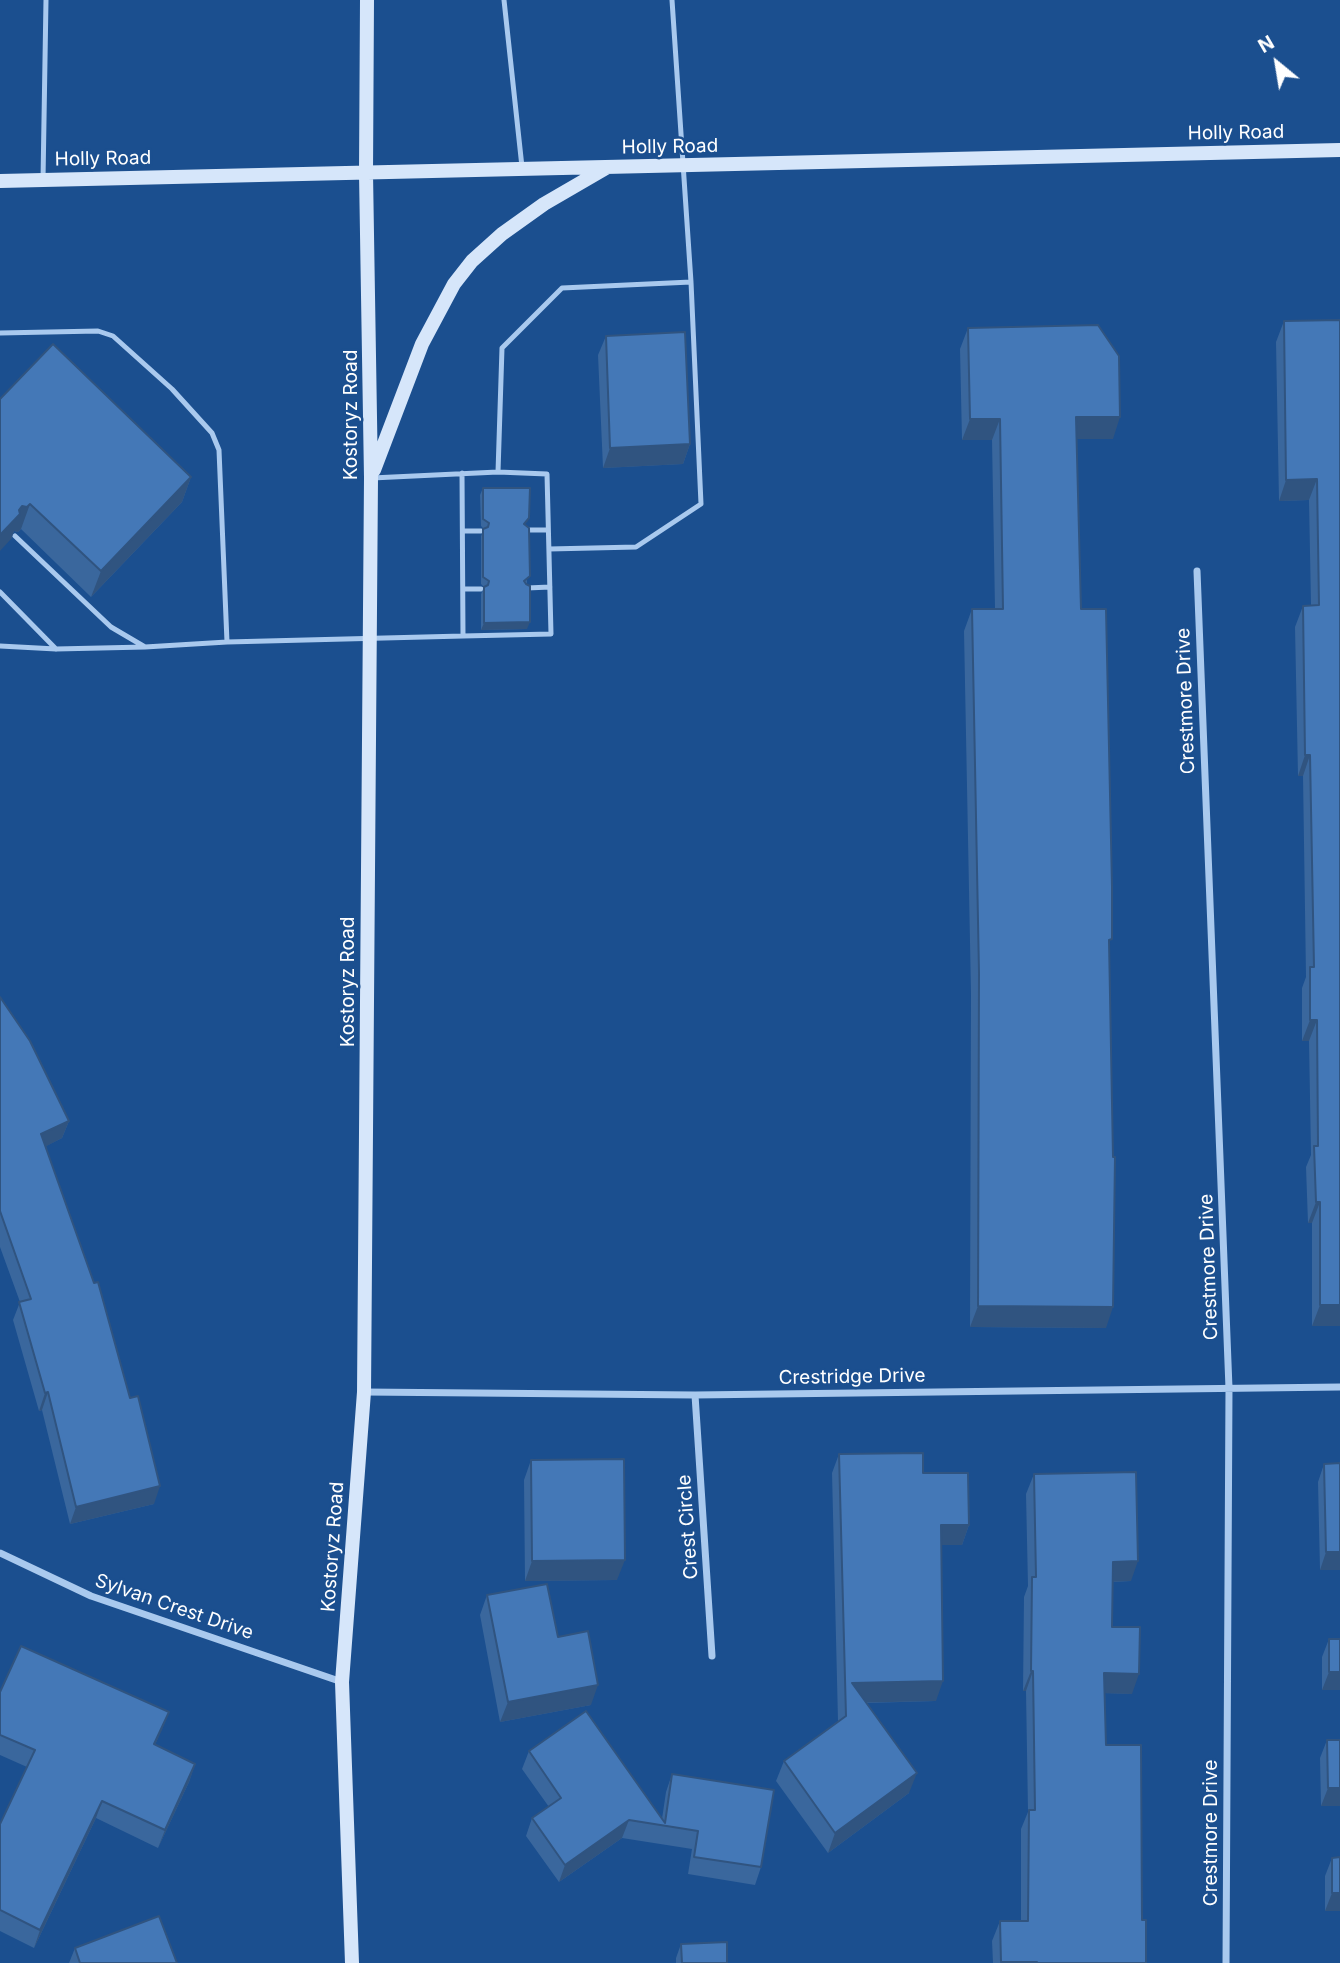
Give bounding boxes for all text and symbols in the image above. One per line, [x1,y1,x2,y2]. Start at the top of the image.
north arrow [1242,28,1312,98]
text: N [1254,31,1278,58]
street label: Holly Road [1187,121,1285,145]
street label: Holly Road [621,135,719,159]
street label: Holly Road [54,147,152,171]
street label: Kostoryz Road [340,350,362,480]
street label: Crestmore Drive [1172,627,1200,775]
street label: Kostoryz Road [337,917,359,1047]
street label: Crestmore Drive [1195,1193,1223,1341]
street label: Crestridge Drive [778,1364,926,1390]
street label: Crest Circle [673,1474,703,1580]
street label: Kostoryz Road [317,1481,349,1613]
street label: Sylvan Crest Drive [92,1569,256,1645]
street label: Crestmore Drive [1200,1760,1222,1906]

